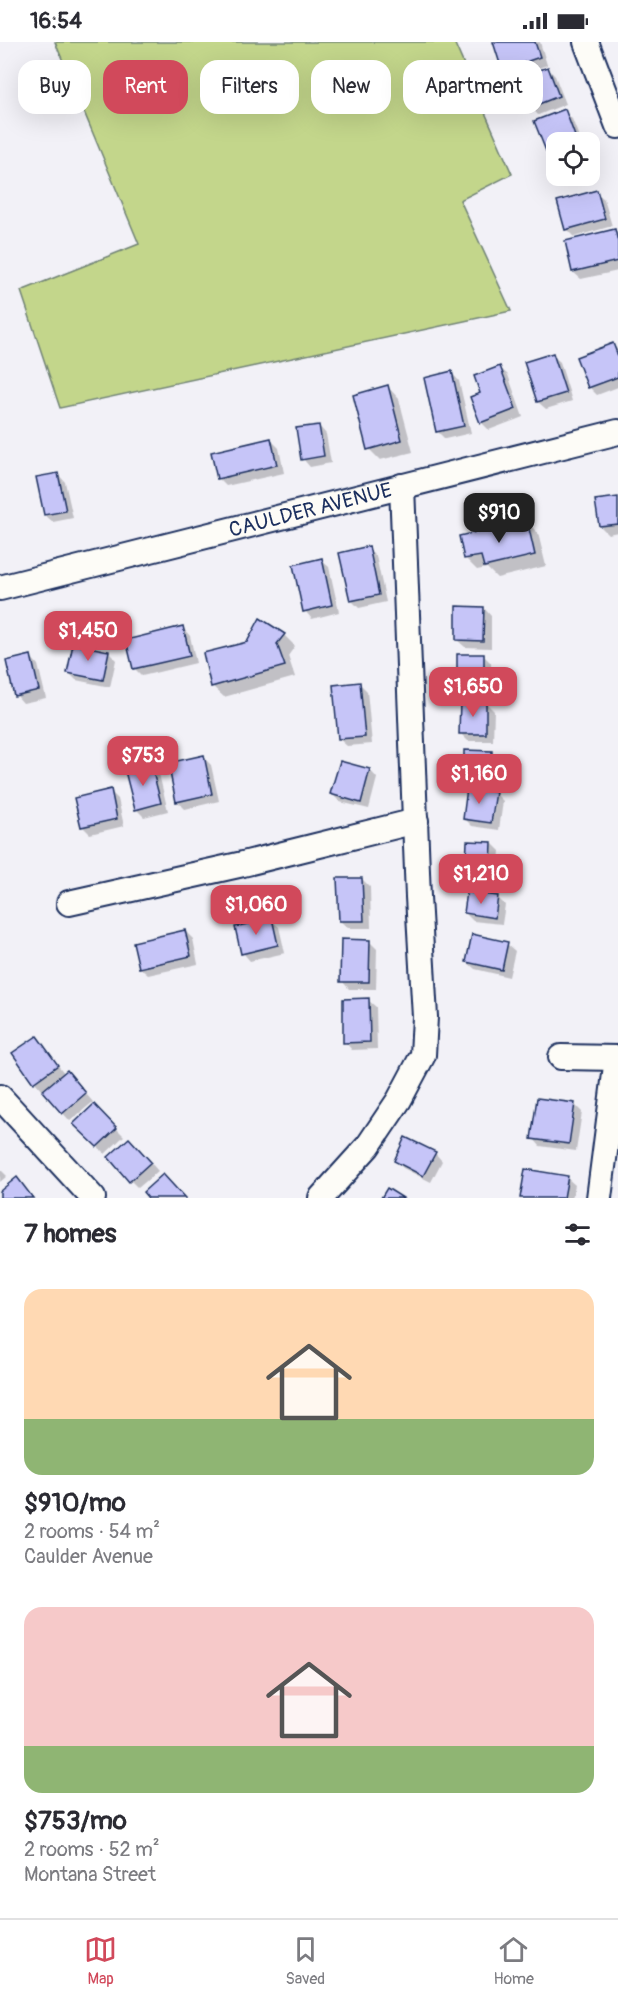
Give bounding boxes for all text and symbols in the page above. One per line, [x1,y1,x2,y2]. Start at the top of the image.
text: 16:54 [30,7,82,35]
chip: Buy [18,60,91,114]
chip: Rent [103,60,188,114]
chip: Filters [200,60,299,114]
chip: New [311,60,391,114]
chip: Apartment [403,60,543,114]
map controls [546,132,600,186]
button: locate [546,132,600,186]
street label: CAULDER AVENUE [226,477,395,544]
pin: $910 [463,493,535,544]
text: $910 [478,500,520,525]
pin: $1,450 [39,611,137,662]
text: $1,450 [58,618,118,643]
pin: $1,650 [424,667,522,718]
text: $1,650 [443,674,503,699]
pin: $753 [107,736,179,787]
text: $753 [121,743,165,768]
pin: $1,160 [430,754,528,805]
text: $1,160 [451,761,507,786]
pin: $1,210 [432,854,530,905]
text: $1,210 [453,861,509,886]
pin: $1,060 [207,885,305,936]
text: $1,060 [225,892,287,917]
text: 7 homes [24,1218,116,1250]
icon: filters [561,1218,594,1251]
icon: home [255,1328,363,1436]
text: $910/mo [24,1487,126,1519]
text: 2 rooms · 54 m² [24,1519,160,1544]
text: Caulder Avenue [24,1544,153,1569]
icon: home [255,1646,363,1754]
text: $753/mo [24,1805,127,1837]
text: 2 rooms · 52 m² [24,1837,160,1862]
text: Montana Street [24,1862,156,1887]
tab: Map [84,1933,117,1989]
tab: Saved [285,1933,325,1989]
tab: Home [493,1933,534,1989]

